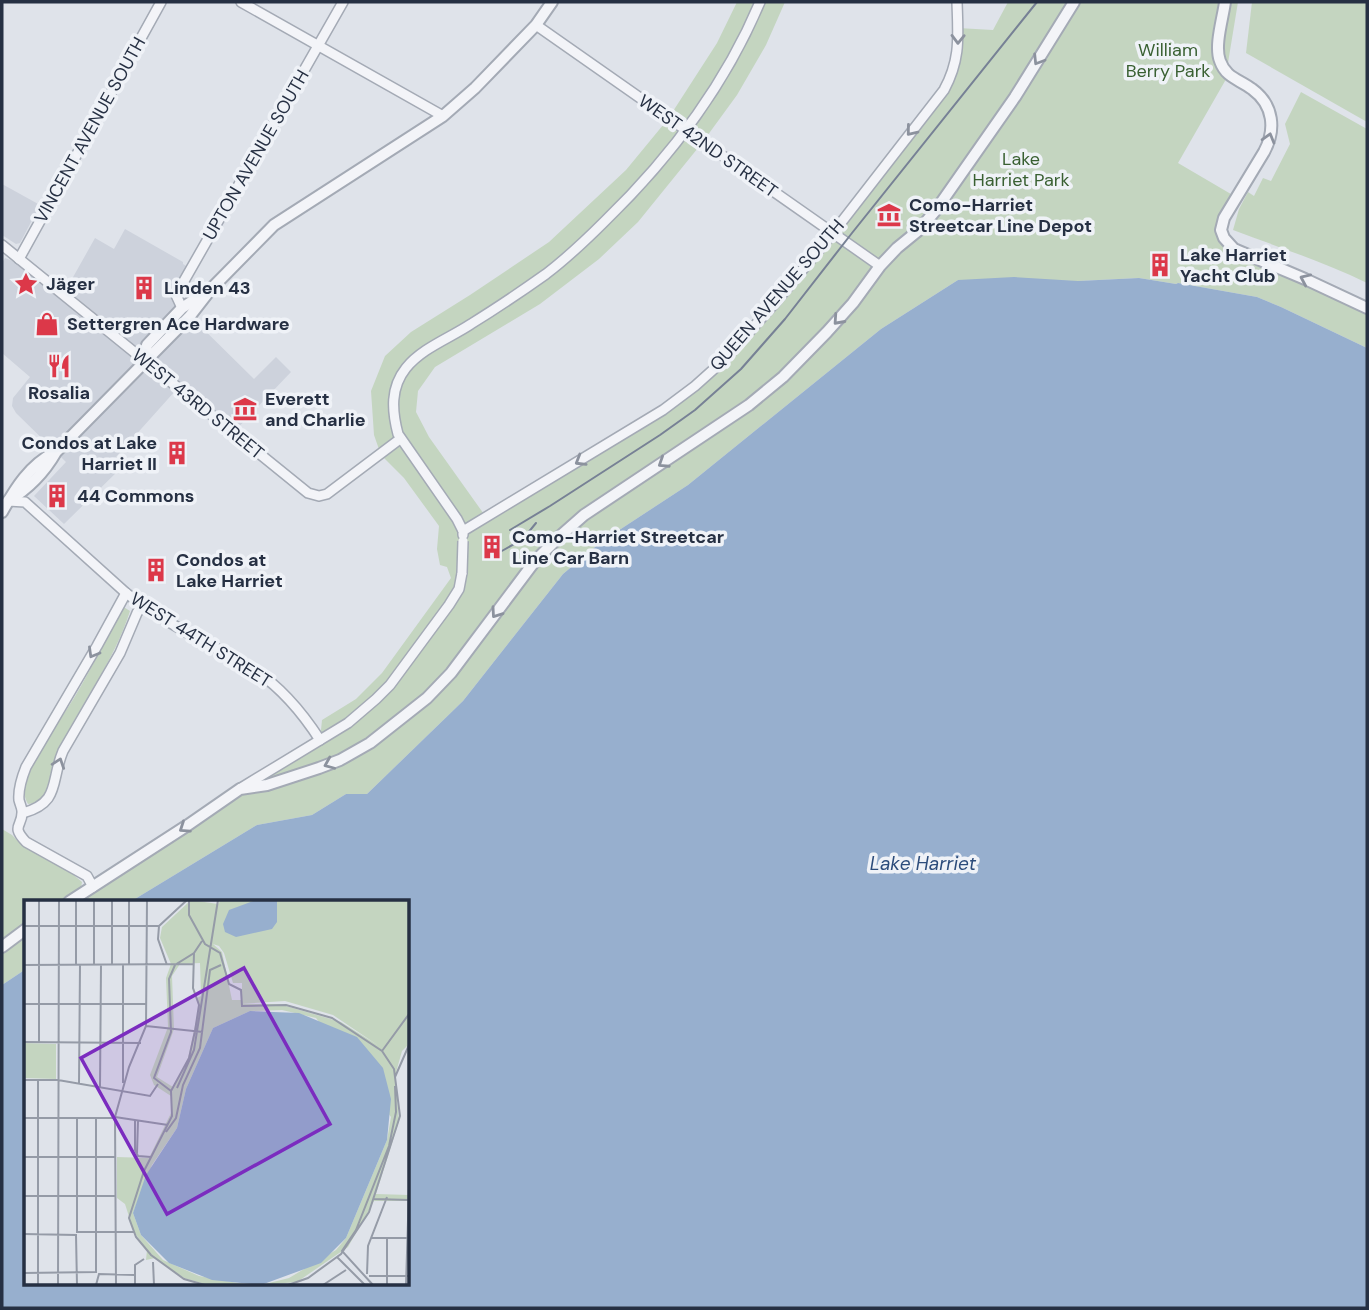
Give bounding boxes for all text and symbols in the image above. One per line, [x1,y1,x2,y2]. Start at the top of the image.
street label: VINCENT AVENUE SOUTH [29,33,151,227]
one-way arrow [950,35,966,45]
park label: William Berry Park [1126,38,1210,83]
one-way arrow [1034,52,1047,65]
street label: UPTON AVENUE SOUTH [197,65,315,245]
street label: WEST 42ND STREET [634,89,782,203]
one-way arrow [907,124,920,136]
one-way arrow [1260,132,1275,144]
park label: Lake Harriet Park [972,147,1070,192]
place label: Como-Harriet Streetcar Line Depot [909,193,1092,238]
museum icon: Como-Harriet Streetcar Line Depot [875,201,903,229]
street label: QUEEN AVENUE SOUTH [704,214,850,376]
place label: Lake Harriet Yacht Club [1180,243,1287,288]
building icon: Lake Harriet Yacht Club [1146,251,1174,279]
place icon: Jäger [12,270,40,298]
place label: Jäger [46,272,95,296]
one-way arrow [1300,273,1313,287]
building icon: Linden 43 [130,274,158,302]
place label: Linden 43 [164,276,251,300]
shop icon: Settergren Ace Hardware [33,310,61,338]
place label: Settergren Ace Hardware [67,312,290,336]
one-way arrow [834,312,846,325]
street label: WEST 43RD STREET [127,343,269,465]
restaurant icon: Rosalia [45,352,73,380]
place label: Rosalia [28,381,90,405]
place label: Everett and Charlie [265,387,366,432]
museum icon: Everett and Charlie [231,395,259,423]
place label: Condos at Lake Harriet II [22,431,157,476]
building icon: Condos at Lake Harriet II [163,439,191,467]
one-way arrow [574,452,587,465]
one-way arrow [658,455,671,467]
building icon: 44 Commons [43,482,71,510]
place label: 44 Commons [77,484,194,508]
place label: Como-Harriet Streetcar Line Car Barn [512,525,724,570]
building icon: Como-Harriet Streetcar Line Car Barn [478,533,506,561]
place label: Condos at Lake Harriet [176,548,283,593]
building icon: Condos at Lake Harriet [142,556,170,584]
street label: WEST 44TH STREET [126,587,276,693]
one-way arrow [491,606,504,619]
one-way arrow [88,645,101,658]
one-way arrow [324,756,337,770]
one-way arrow [51,757,65,769]
one-way arrow [179,819,192,832]
water label: Lake Harriet [870,851,977,876]
inset map [24,900,410,1286]

